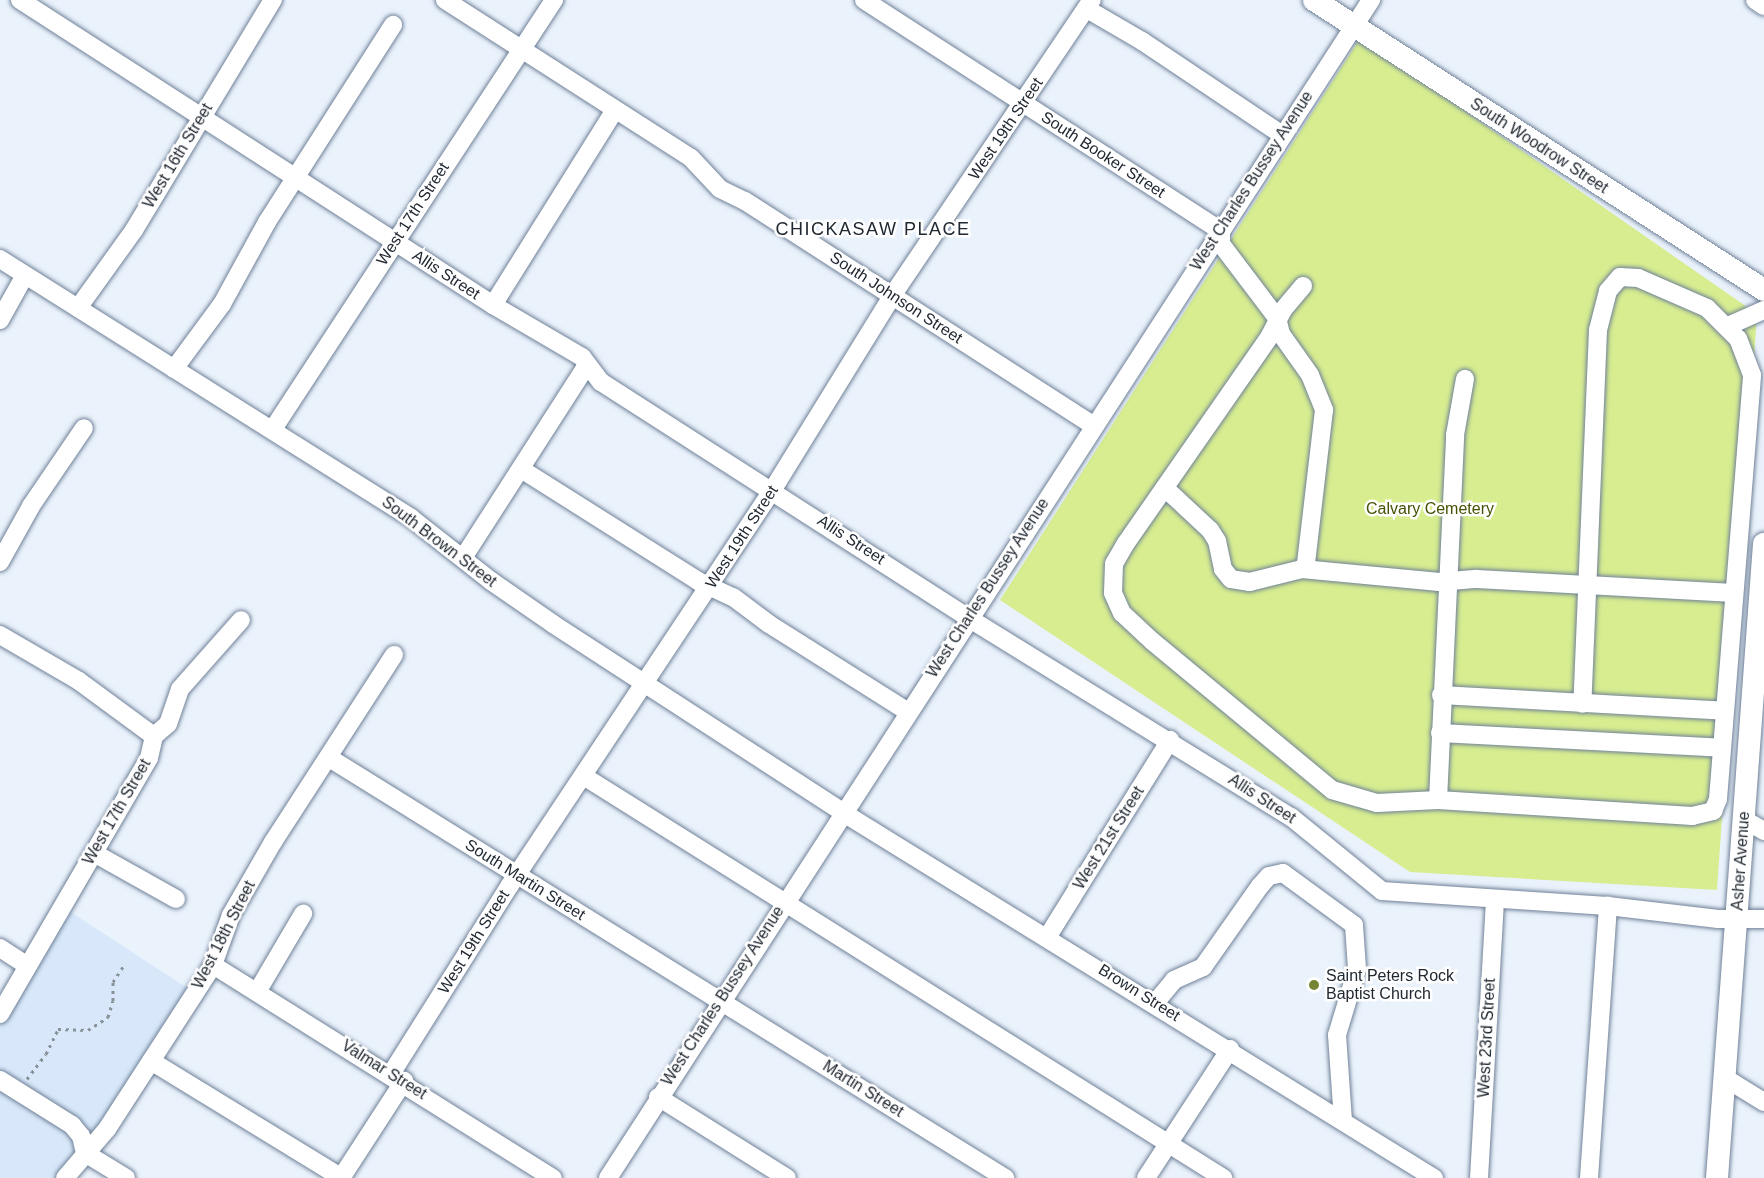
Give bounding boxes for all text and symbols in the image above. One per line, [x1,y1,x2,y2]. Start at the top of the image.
street label: West 19th Street [965,74,1047,184]
street label: West Charles Bussey Avenue [1186,87,1318,275]
street label: South Woodrow Street [1466,94,1612,198]
street label: West 16th Street [139,100,217,212]
street label: South Booker Street [1037,108,1169,202]
street label: West 17th Street [373,159,453,269]
district label: CHICKASAW PLACE [776,218,970,240]
street label: Allis Street [409,246,483,304]
street label: South Johnson Street [826,248,966,348]
street label: West 19th Street [702,482,782,592]
street label: South Brown Street [378,493,500,591]
street label: West Charles Bussey Avenue [922,494,1054,682]
park label: Calvary Cemetery [1366,499,1494,519]
street label: Allis Street [814,511,888,569]
street label: West 17th Street [79,756,155,868]
street label: Allis Street [1225,770,1299,828]
street label: West 21st Street [1070,783,1148,893]
street label: Asher Avenue [1728,810,1754,912]
street label: South Martin Street [461,835,589,925]
street label: West 18th Street [188,878,260,992]
street label: West 19th Street [434,887,514,997]
street label: West Charles Bussey Avenue [657,902,789,1090]
street label: Brown Street [1095,960,1183,1026]
place label: Saint Peters Rock Baptist Church [1326,966,1454,1004]
marker: Saint Peters Rock Baptist Church [1307,978,1321,992]
street label: West 23rd Street [1474,978,1500,1098]
street label: Valmar Street [338,1036,430,1104]
street label: Martin Street [819,1057,907,1121]

